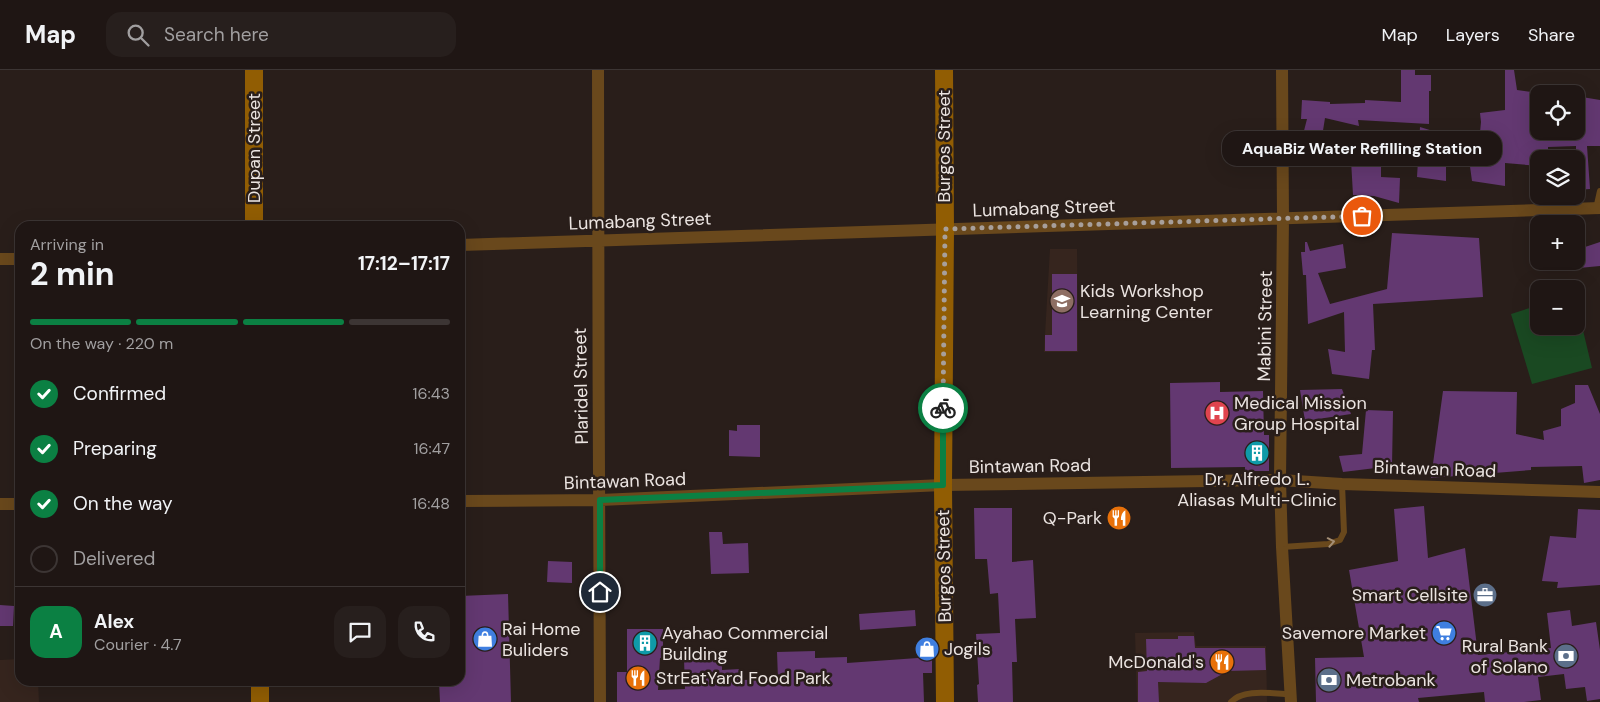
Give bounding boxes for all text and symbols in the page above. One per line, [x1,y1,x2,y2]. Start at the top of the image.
search box [106,12,456,57]
text: Map [25,19,76,50]
icon: search [124,21,152,49]
text: Search here [164,22,269,47]
text: Map [1382,23,1418,47]
text: Layers [1446,23,1500,47]
text: Share [1528,23,1575,47]
map controls [1530,85,1585,335]
button: locate [1530,85,1585,140]
street label: Burgos Street [932,90,956,202]
street label: Dupan Street [242,93,266,203]
callout: AquaBiz Water Refilling Station [1222,131,1502,166]
text: AquaBiz Water Refilling Station [1242,138,1482,159]
button: layers [1530,150,1585,205]
street label: Lumabang Street [972,194,1116,222]
pin [1341,195,1383,237]
icon: bag [1348,202,1376,230]
street label: Lumabang Street [568,207,712,235]
button: + [1530,215,1585,270]
text: Arriving in [30,234,104,255]
text: 17:12–17:17 [358,251,450,276]
text: 2 min [30,253,115,295]
street label: Mabini Street [1252,270,1278,382]
place label: Kids Workshop Learning Center [1080,279,1213,324]
button: − [1530,280,1585,335]
school or university icon: Kids Workshop Learning Center [1049,288,1075,314]
street label: Plaridel Street [568,328,594,444]
text: On the way · 220 m [30,333,173,354]
icon: check [30,380,58,408]
text: Confirmed [73,381,166,406]
text: 16:43 [413,383,450,404]
courier [918,383,968,433]
place label: Medical Mission Group Hospital [1234,391,1367,436]
icon: bike [929,394,957,422]
hospital icon: Medical Mission Group Hospital [1204,400,1230,426]
icon: check [30,435,58,463]
text: Preparing [73,436,157,461]
text: 16:47 [413,438,450,459]
building icon: Dr. Alfredo L. Aliasas Multi-Clinic [1244,440,1270,466]
street label: Bintawan Road [969,453,1091,479]
street label: Bintawan Road [1373,455,1497,483]
street label: Bintawan Road [563,467,687,495]
place label: Dr. Alfredo L. Aliasas Multi-Clinic [1177,467,1337,512]
icon: check [30,490,58,518]
text: On the way [73,491,173,516]
text: 16:48 [412,493,450,514]
restaurant icon: Q-Park [1106,505,1132,531]
place label: Q-Park [1043,506,1102,530]
street label: Burgos Street [931,509,957,623]
one-way arrow [1326,538,1335,548]
text: Delivered [73,546,155,571]
pin [579,571,621,613]
icon: home [586,578,614,606]
office icon: Smart Cellsite [1472,582,1498,608]
place label: Smart Cellsite [1352,583,1468,607]
button: chat [334,606,386,658]
button: phone [398,606,450,658]
text: Alex [94,609,134,634]
place label: Rai Home Buliders [502,617,581,662]
text: A [49,619,63,644]
supermarket icon: Savemore Market [1431,620,1457,646]
place label: Ayahao Commercial Building [662,621,828,666]
place label: Savemore Market [1282,621,1426,645]
shop icon: Rai Home Buliders [472,626,498,652]
building icon: Ayahao Commercial Building [632,630,658,656]
text: Courier · 4.7 [94,634,182,655]
place label: Rural Bank of Solano [1462,634,1548,679]
shop icon: Jogils [914,636,940,662]
place label: Jogils [944,637,991,661]
bank icon: Rural Bank of Solano [1553,643,1579,669]
restaurant icon: McDonald's [1209,649,1235,675]
place label: McDonald's [1108,650,1204,674]
restaurant icon: StrEatYard Food Park [625,665,651,691]
place label: StrEatYard Food Park [656,666,830,690]
bank icon: Metrobank [1316,667,1342,693]
place label: Metrobank [1346,668,1436,692]

